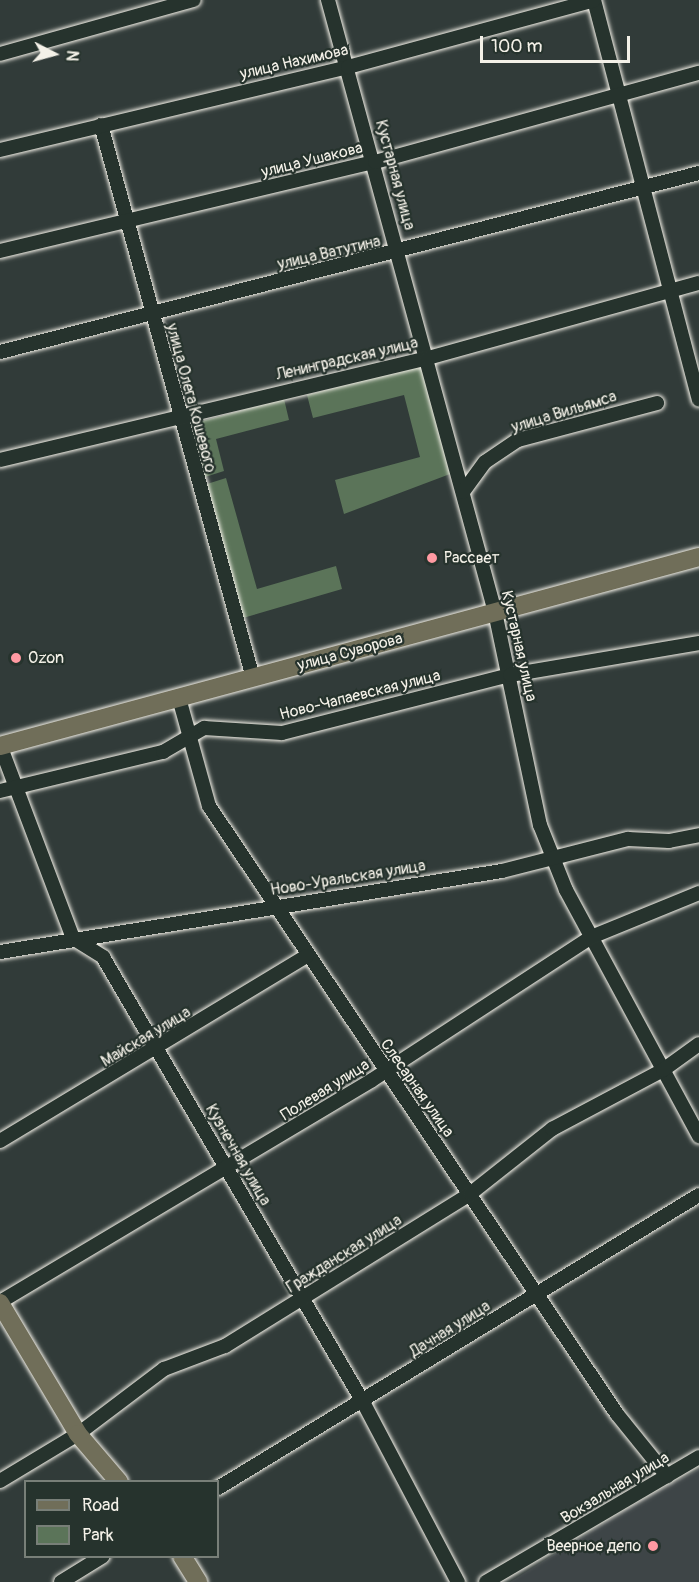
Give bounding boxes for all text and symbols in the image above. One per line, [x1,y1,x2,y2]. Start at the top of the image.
north arrow [24,24,84,84]
scale bar [483,24,633,62]
text: 100 m [491,35,543,58]
street label: улица Нахимова [238,40,350,84]
text: N [61,49,82,62]
street label: Кустарная улица [371,118,419,232]
street label: улица Ушакова [259,138,365,182]
street label: улица Ватутина [276,232,382,274]
street label: улица Олега Кошевого [162,321,220,475]
street label: Ленинградская улица [274,333,420,385]
street label: улица Вильямса [509,387,619,437]
place label: Рассвет [444,548,499,568]
marker: Рассвет [425,551,439,565]
street label: Кустарная улица [497,589,541,703]
street label: улица Суворова [295,629,405,675]
place label: Ozon [28,648,64,668]
marker: Ozon [9,651,23,665]
street label: Ново-Чапаевская улица [278,666,442,724]
street label: Ново-Уральская улица [269,856,427,900]
street label: Майская улица [98,1003,194,1071]
street label: Слесарная улица [376,1035,458,1141]
street label: Полевая улица [277,1055,373,1125]
street label: Кузнечная улица [201,1101,275,1209]
street label: Гражданская улица [283,1211,405,1297]
street label: Дачная улица [406,1297,494,1361]
street label: Вокзальная улица [557,1448,673,1528]
legend [24,1480,219,1558]
text: Road [82,1494,119,1517]
text: Park [82,1524,114,1547]
place label: Веерное депо [546,1536,641,1556]
marker: Веерное депо [646,1539,660,1553]

